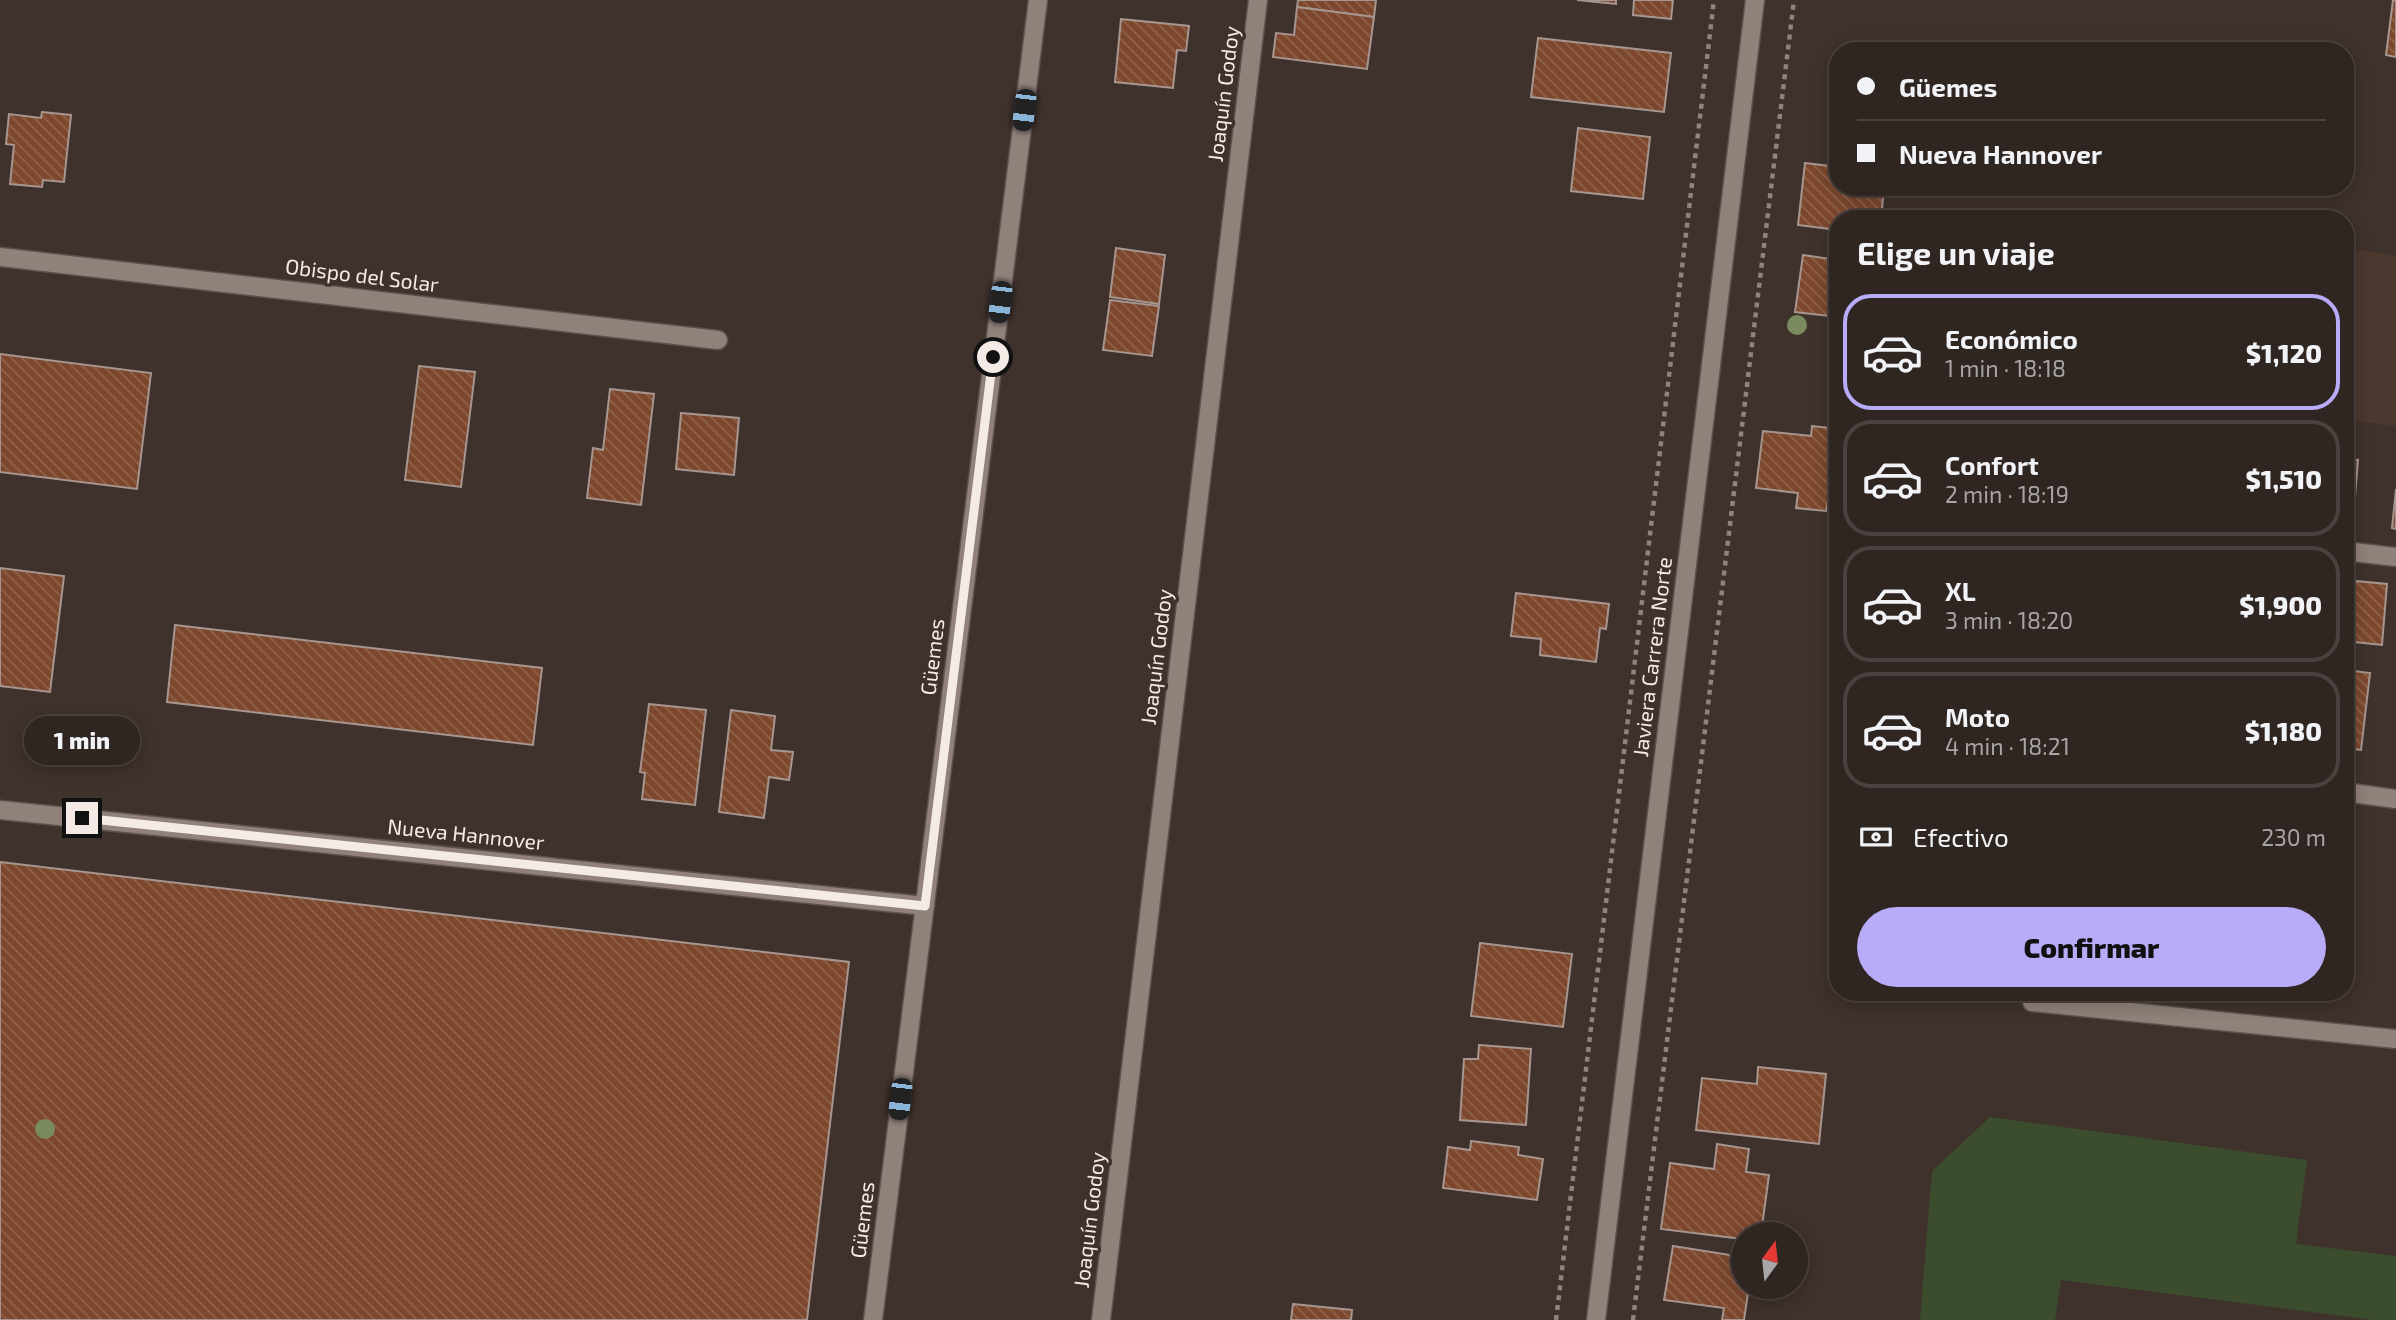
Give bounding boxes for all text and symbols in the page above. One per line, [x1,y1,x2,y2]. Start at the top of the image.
street label: Joaquín Godoy [1202,24,1243,163]
text: Güemes [1899,71,1997,102]
car [1012,88,1037,132]
text: Nueva Hannover [1899,138,2102,169]
text: Elige un viaje [1857,233,2055,271]
street label: Obispo del Solar [284,253,441,296]
car [988,280,1013,324]
icon: car [1861,321,1924,384]
text: Económico [1945,323,2078,354]
text: $1,120 [2246,337,2322,368]
route start [977,341,1009,373]
text: 1 min · 18:18 [1945,354,2066,382]
icon: car [1861,447,1924,510]
text: Confort [1945,449,2039,480]
text: $1,510 [2245,463,2322,494]
text: 2 min · 18:19 [1945,480,2069,508]
street label: Javiera Carrera Norte [1627,555,1676,758]
icon: car [1861,573,1924,636]
text: XL [1945,575,1976,606]
street label: Joaquín Godoy [1135,587,1176,726]
text: $1,900 [2239,589,2322,620]
text: 3 min · 18:20 [1945,606,2073,634]
street label: Güemes [914,617,949,696]
icon: car [1861,699,1924,762]
text: Moto [1945,701,2010,732]
text: $1,180 [2245,715,2322,746]
callout: 1 min [24,716,140,766]
text: 1 min [54,726,110,754]
text: 4 min · 18:21 [1945,732,2070,760]
route end [66,802,98,834]
street label: Nueva Hannover [386,813,546,854]
icon: cash [1857,818,1895,856]
text: Efectivo [1913,821,2009,852]
text: 230 m [2261,823,2326,851]
button: Confirmar [1857,907,2326,987]
car [888,1077,913,1121]
street label: Joaquín Godoy [1068,1150,1109,1289]
street label: Güemes [844,1180,879,1259]
north arrow [1731,1222,1808,1298]
map controls [1731,1222,1808,1299]

